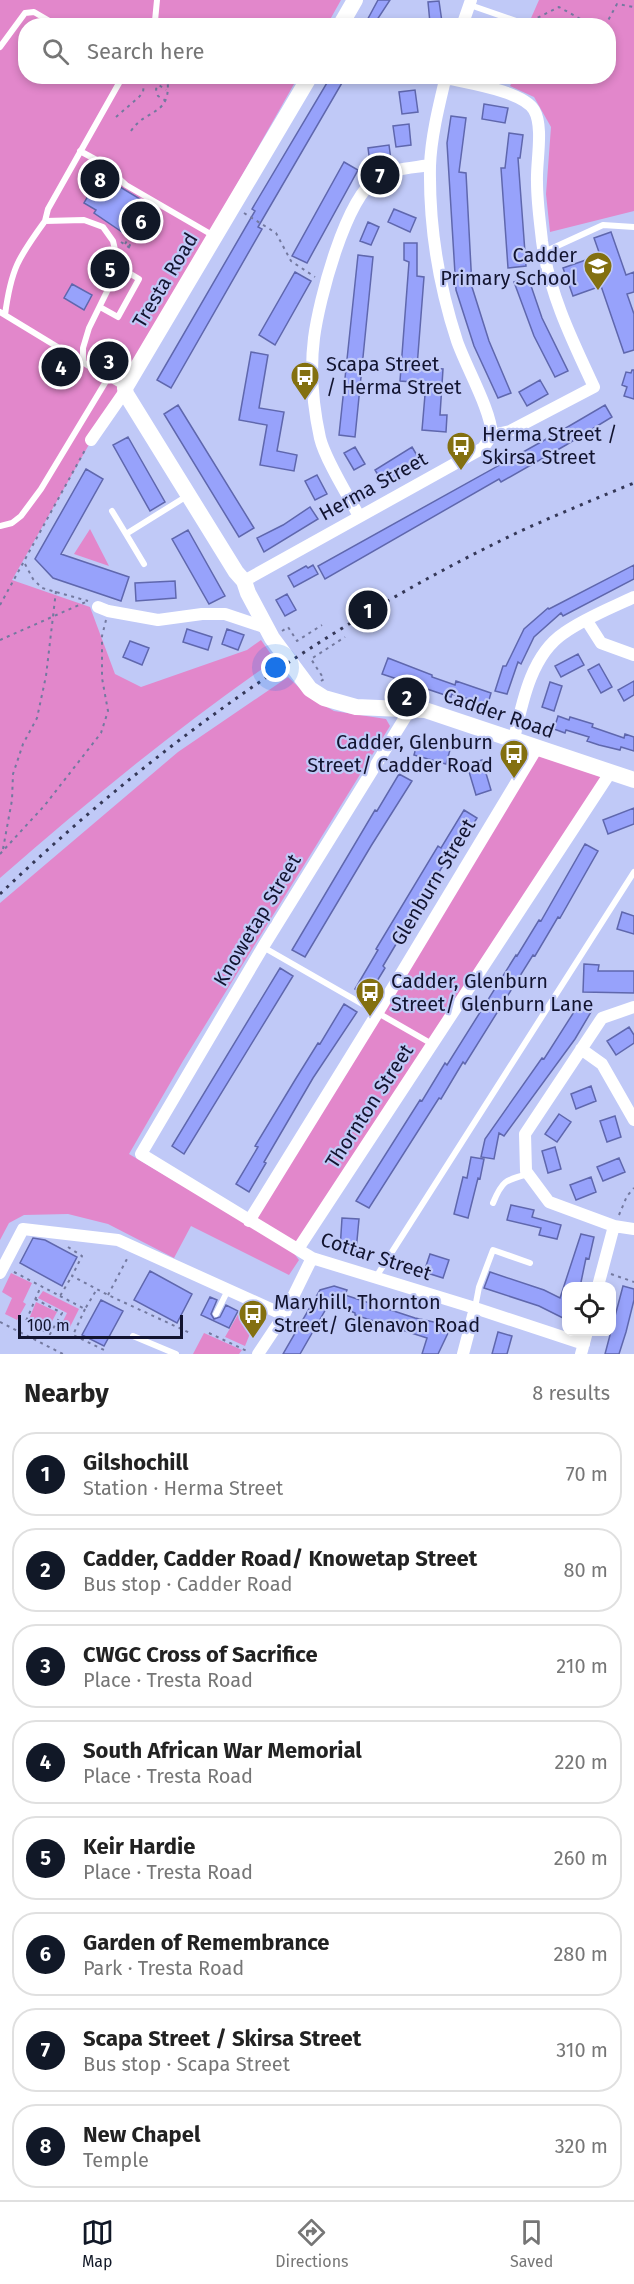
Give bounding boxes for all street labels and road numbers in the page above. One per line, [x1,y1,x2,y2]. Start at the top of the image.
street label: Tresta Road [127,228,203,332]
street label: Herma Street [315,446,432,526]
street label: Cadder Road [440,683,558,743]
street label: Glenburn Street [386,814,481,950]
street label: Knowetap Street [208,849,306,990]
street label: Thornton Street [320,1039,418,1173]
street label: Cottar Street [318,1227,435,1285]

